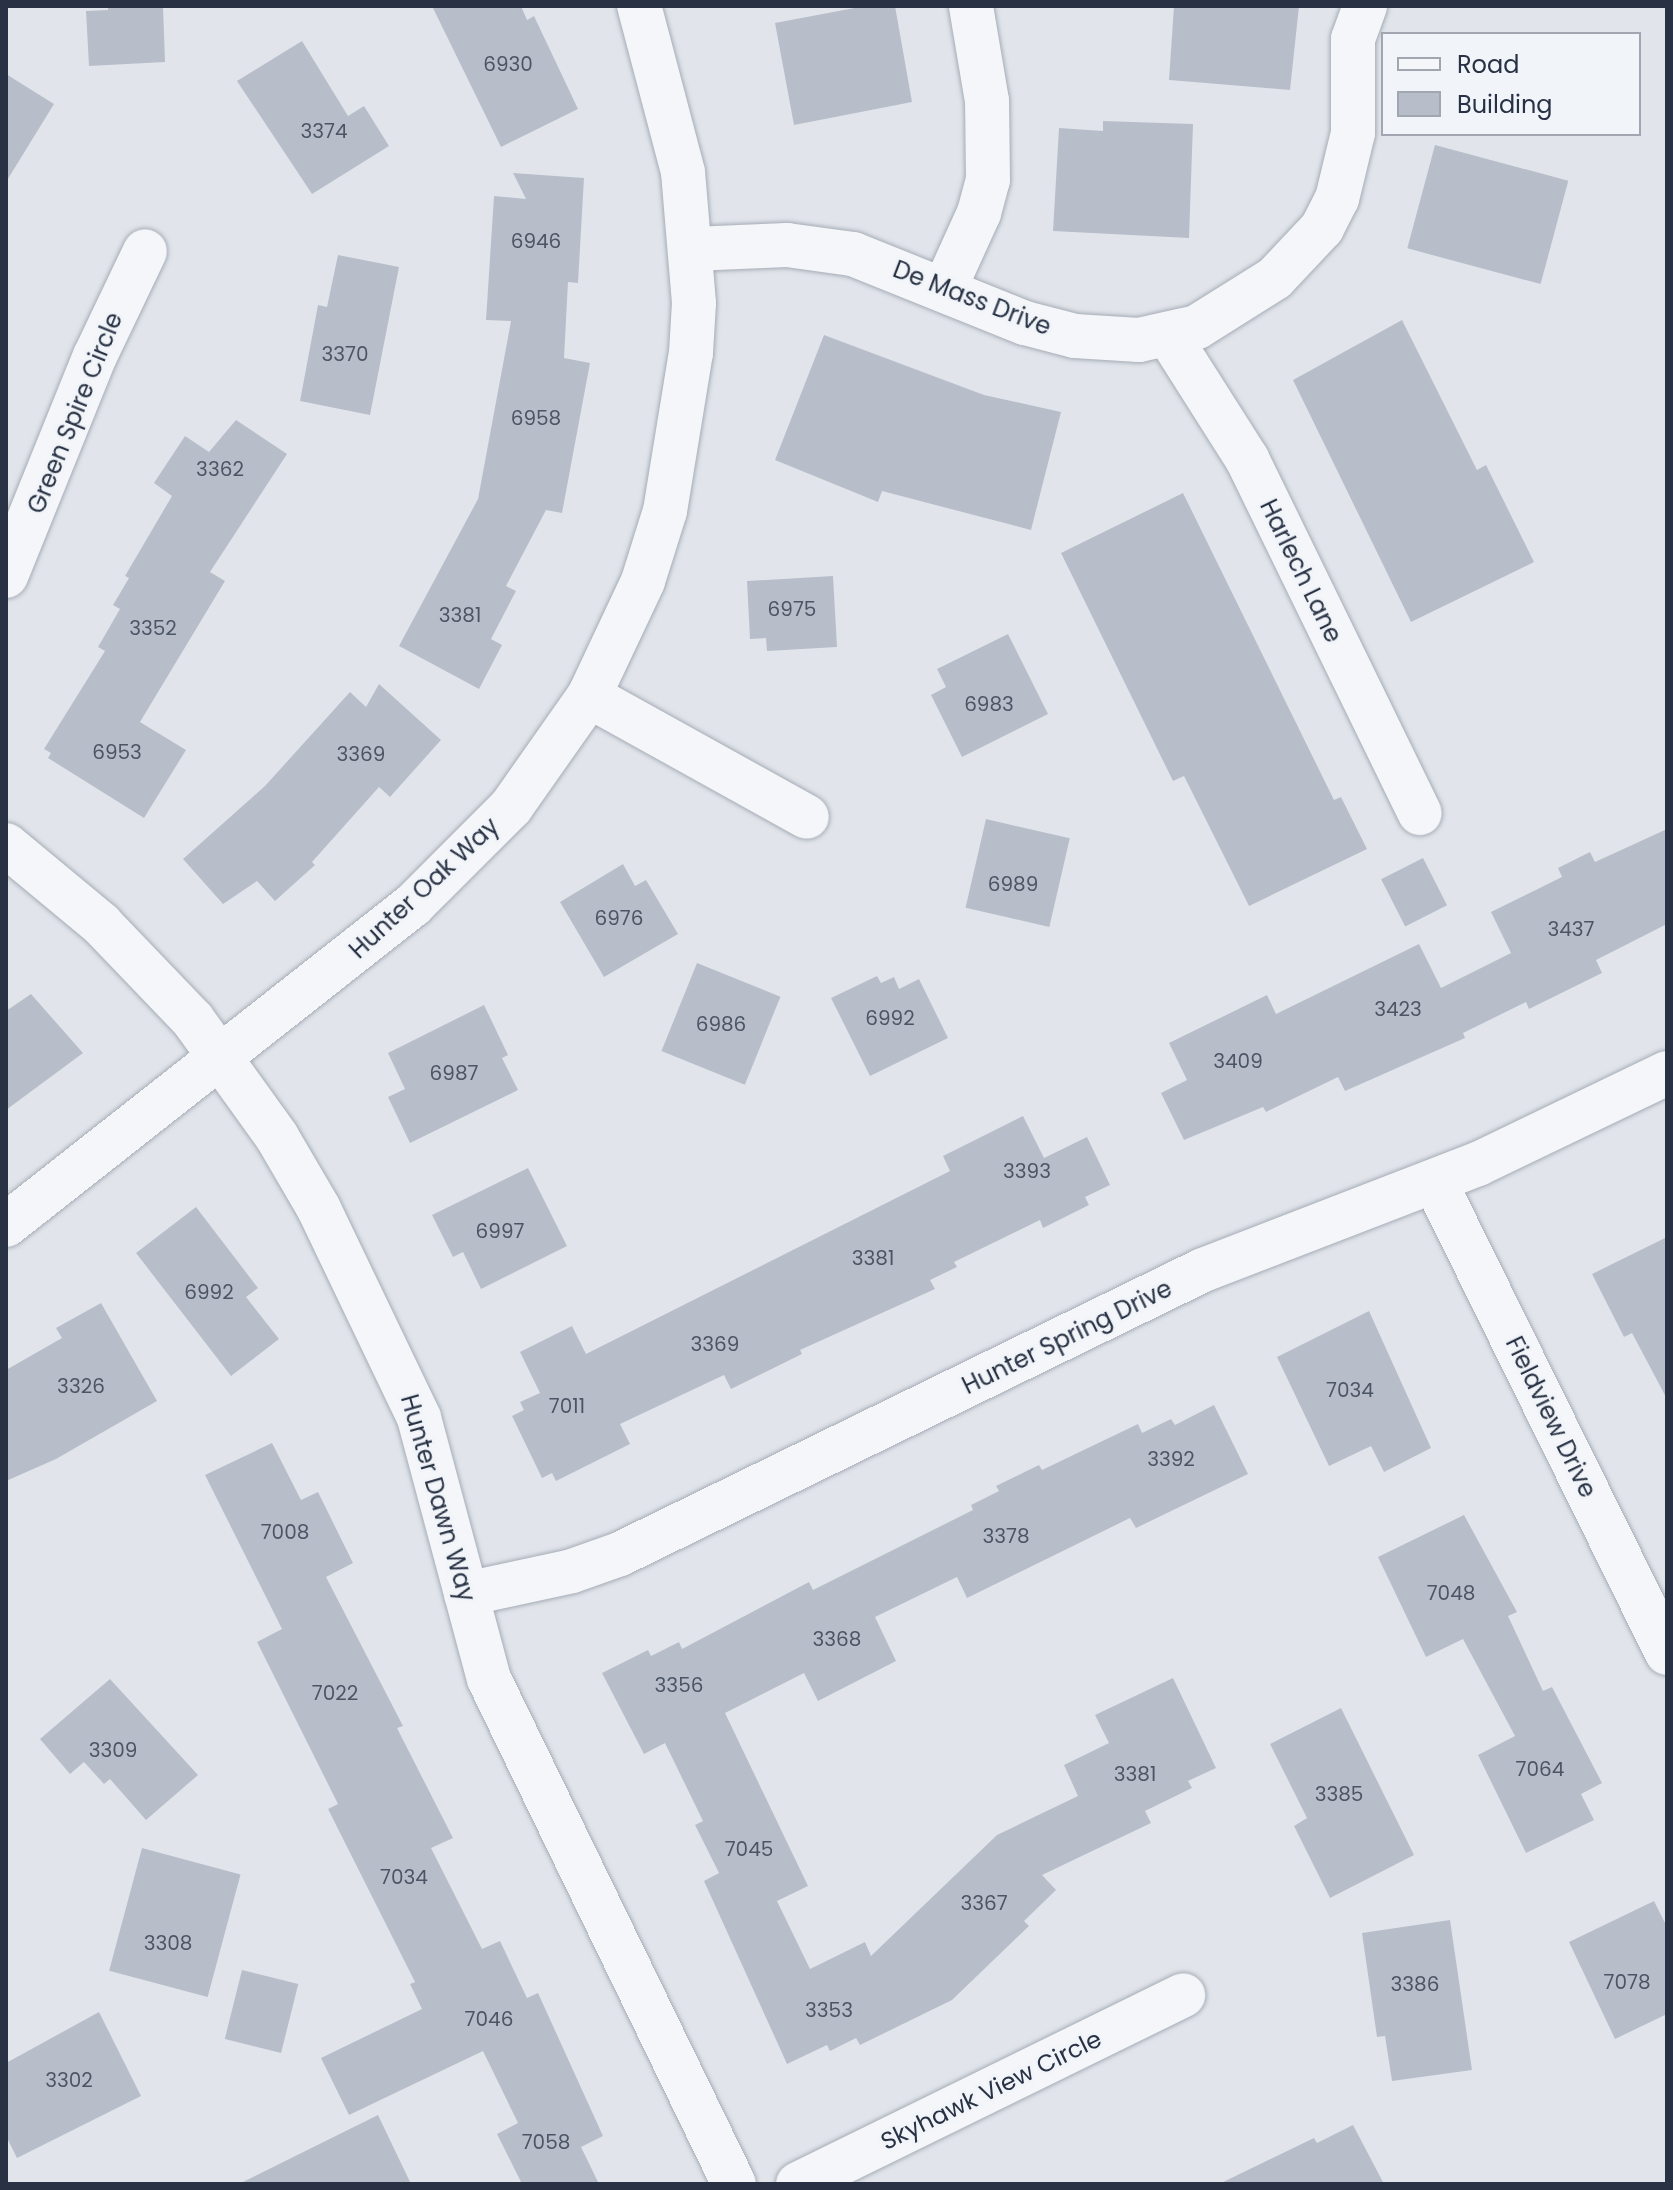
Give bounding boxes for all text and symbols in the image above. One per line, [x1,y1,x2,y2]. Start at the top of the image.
legend [1381,32,1641,136]
text: Road [1457,48,1519,81]
house number: 6930 [483,52,533,76]
text: Building [1457,88,1553,121]
house number: 3374 [300,119,348,143]
house number: 6946 [511,229,561,253]
street label: De Mass Drive [889,255,1055,341]
street label: Green Spire Circle [22,308,128,518]
house number: 3370 [321,342,369,366]
house number: 6958 [511,406,561,430]
house number: 3362 [196,457,244,481]
street label: Harlech Lane [1254,495,1348,647]
house number: 6975 [768,597,816,621]
house number: 3381 [439,603,481,627]
house number: 3352 [129,616,177,640]
house number: 6983 [964,692,1014,716]
house number: 6953 [92,740,142,764]
house number: 3369 [337,742,385,766]
street label: Hunter Oak Way [343,812,505,964]
house number: 6989 [988,872,1038,896]
house number: 6976 [595,906,643,930]
house number: 3437 [1547,917,1595,941]
house number: 3423 [1374,997,1422,1021]
house number: 6992 [865,1006,915,1030]
house number: 6986 [696,1012,746,1036]
house number: 3409 [1213,1049,1263,1073]
house number: 6987 [430,1061,478,1085]
house number: 3393 [1003,1159,1051,1183]
house number: 6997 [476,1219,524,1243]
house number: 3381 [852,1246,894,1270]
street label: Hunter Spring Drive [957,1274,1177,1400]
house number: 6992 [184,1280,234,1304]
house number: 3369 [691,1332,739,1356]
street label: Fieldview Drive [1500,1332,1602,1502]
house number: 3326 [57,1374,105,1398]
house number: 7034 [1326,1378,1374,1402]
street label: Hunter Dawn Way [395,1391,481,1605]
house number: 7011 [549,1394,585,1418]
house number: 3392 [1147,1447,1195,1471]
house number: 7008 [261,1520,309,1544]
house number: 3378 [982,1524,1030,1548]
house number: 7048 [1427,1581,1475,1605]
house number: 3368 [813,1627,861,1651]
house number: 3356 [655,1673,703,1697]
house number: 7022 [312,1681,358,1705]
house number: 3309 [89,1738,137,1762]
house number: 7064 [1516,1757,1564,1781]
house number: 3381 [1114,1762,1156,1786]
house number: 3385 [1315,1782,1363,1806]
house number: 7045 [725,1837,773,1861]
house number: 7034 [380,1865,428,1889]
house number: 3367 [960,1891,1008,1915]
house number: 3308 [144,1931,192,1955]
house number: 7078 [1603,1970,1651,1994]
house number: 3386 [1391,1972,1439,1996]
house number: 3353 [805,1998,853,2022]
house number: 7046 [465,2007,513,2031]
street label: Skyhawk View Circle [876,2024,1106,2156]
house number: 3302 [45,2068,93,2092]
house number: 7058 [522,2130,570,2154]

